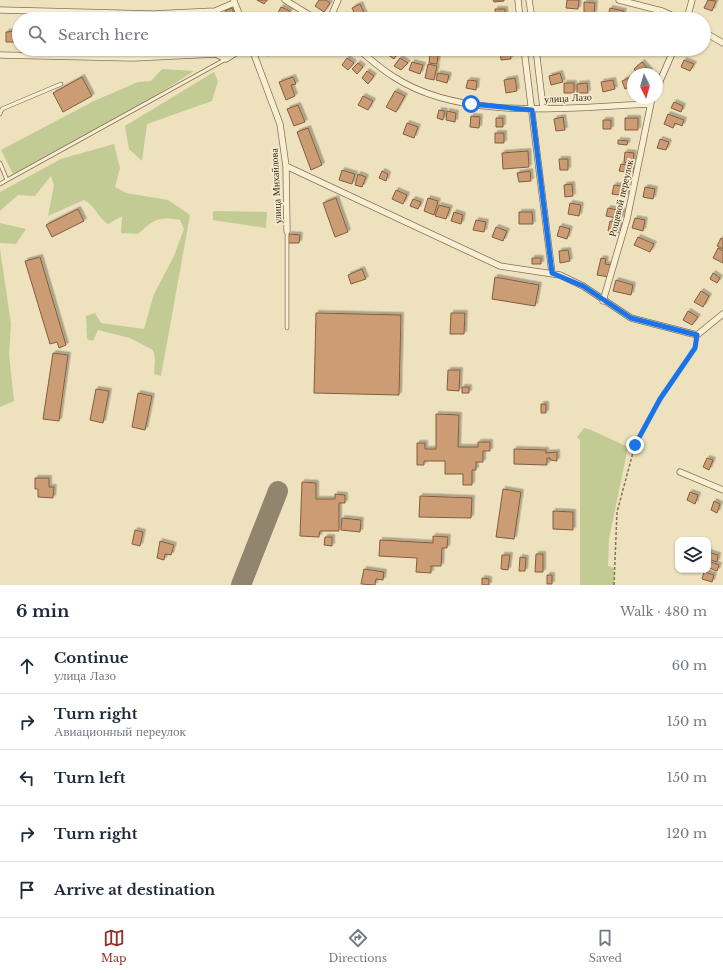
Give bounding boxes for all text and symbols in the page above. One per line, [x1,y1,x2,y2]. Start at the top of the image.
search box [12,12,711,56]
icon: search [26,23,48,45]
text: Search here [58,25,149,44]
north arrow [627,68,663,104]
street label: улица Лазо [544,90,592,106]
route start [462,95,480,113]
street label: улица Михайлова [268,147,284,224]
street label: Рощевой переулок [606,158,636,238]
route end [626,436,644,454]
map controls [675,537,711,573]
button: layers [675,537,711,573]
text: 6 min [16,601,69,622]
text: Walk · 480 m [620,603,707,620]
text: Continue [54,648,129,667]
icon: ahead [16,655,38,677]
text: 60 m [672,657,707,674]
text: улица Лазо [54,667,116,684]
text: Turn right [54,704,137,723]
icon: right [16,711,38,733]
text: 150 m [667,713,707,730]
text: Авиационный переулок [54,723,186,740]
icon: left [16,767,38,789]
text: Turn left [54,768,125,787]
text: 150 m [667,769,707,786]
icon: right [16,823,38,845]
text: Turn right [54,824,137,843]
text: 120 m [666,825,707,842]
icon: arrive [16,879,38,901]
text: Arrive at destination [54,880,215,899]
tab: Map [101,927,127,965]
tab: Directions [328,927,387,965]
tab: Saved [589,927,622,965]

